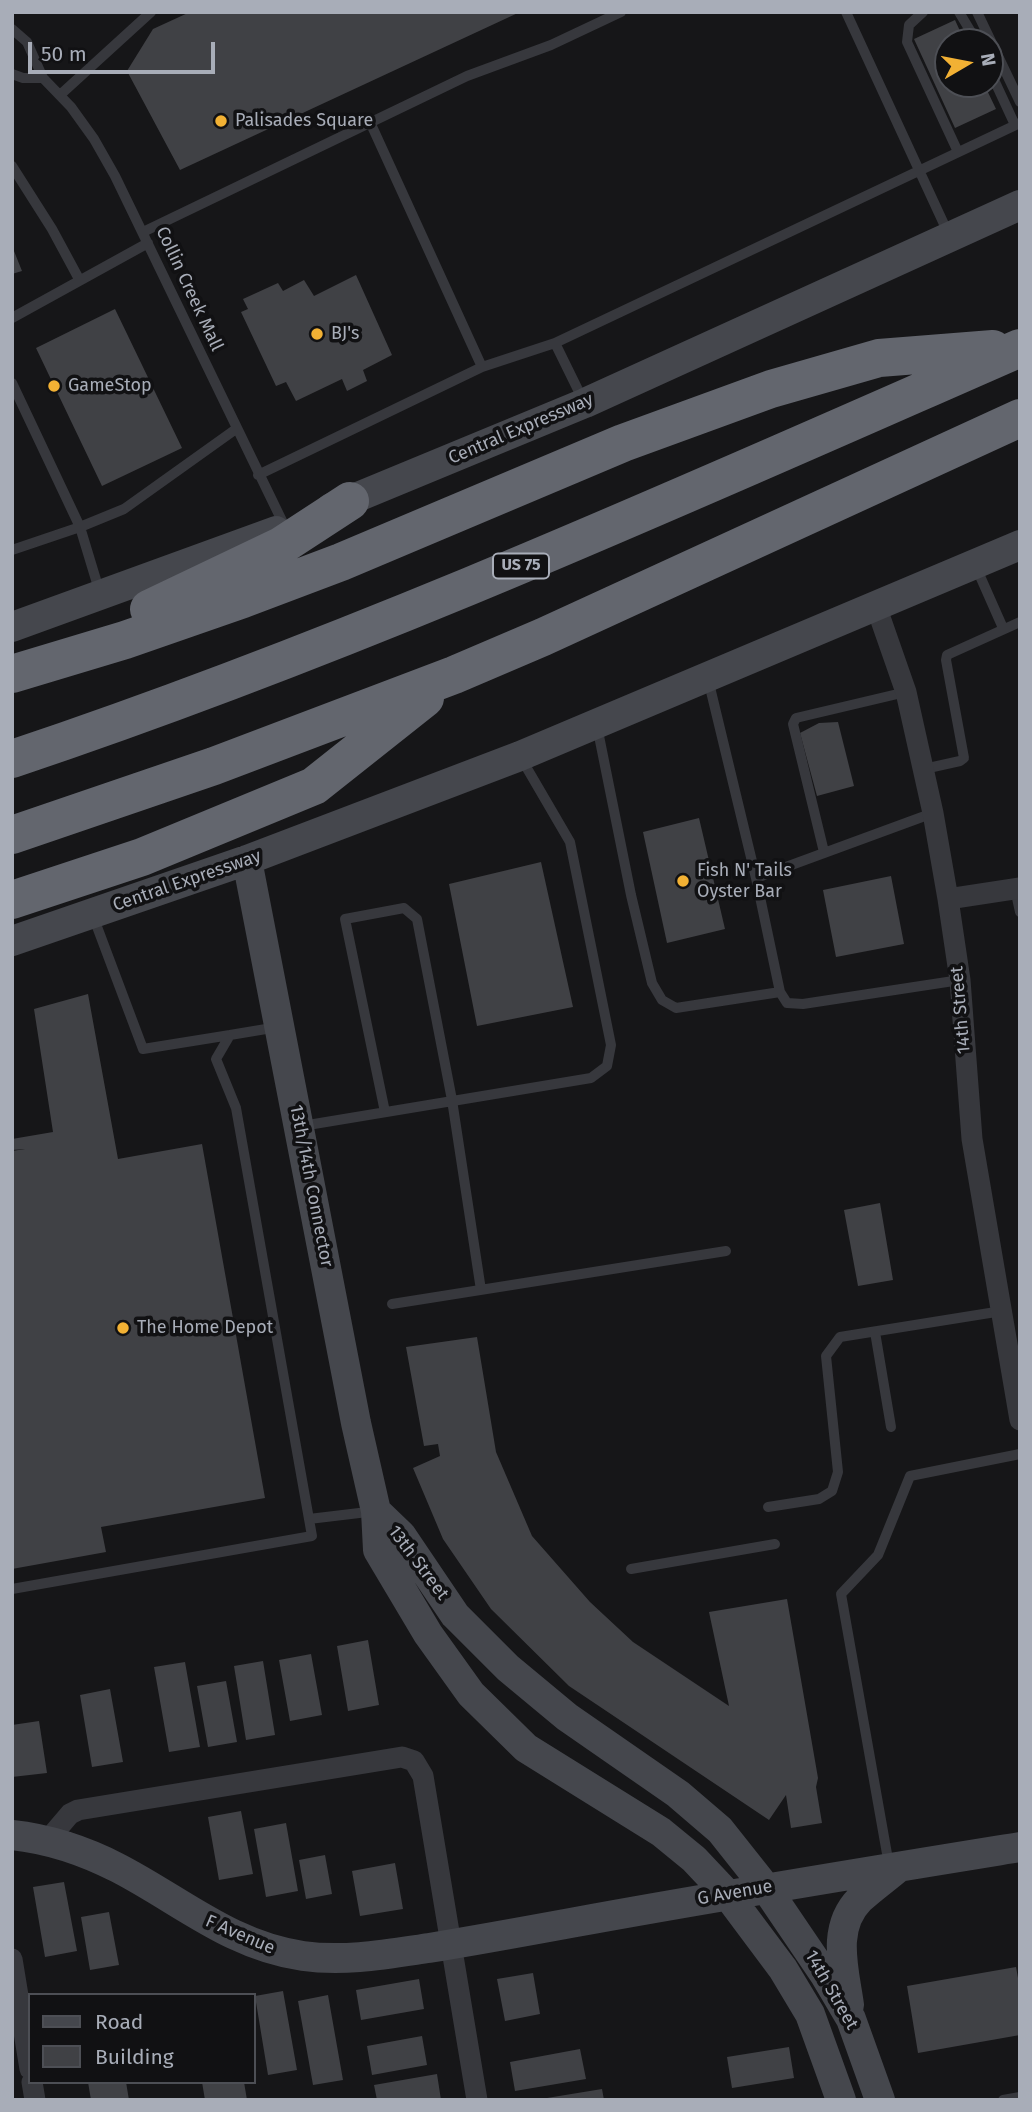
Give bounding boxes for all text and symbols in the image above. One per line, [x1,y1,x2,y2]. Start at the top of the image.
scale bar [32,28,219,72]
north arrow [934,28,1004,98]
text: 50 m [41,41,87,67]
text: N [976,51,1001,68]
place label: Palisades Square [235,110,373,132]
marker: Palisades Square [213,113,229,129]
street label: Collin Creek Mall [151,223,227,355]
place label: BJ's [331,323,359,345]
marker: BJ's [309,326,325,342]
place label: GameStop [68,375,152,397]
marker: GameStop [46,378,62,394]
street label: Central Expressway [445,389,597,469]
road number: US 75 [493,554,549,579]
street label: Central Expressway [110,845,264,917]
place label: Fish N' Tails Oyster Bar [697,860,792,903]
marker: Fish N' Tails Oyster Bar [675,873,691,889]
street label: 14th Street [946,965,976,1055]
street label: 13th/14th Connector [285,1103,337,1269]
place label: The Home Depot [137,1317,273,1339]
marker: The Home Depot [115,1320,131,1336]
street label: 13th Street [383,1522,453,1604]
street label: G Avenue [696,1876,774,1910]
street label: F Avenue [202,1911,278,1959]
street label: 14th Street [800,1946,862,2034]
legend [28,1993,256,2084]
text: Road [95,2009,143,2035]
text: Building [95,2044,174,2070]

